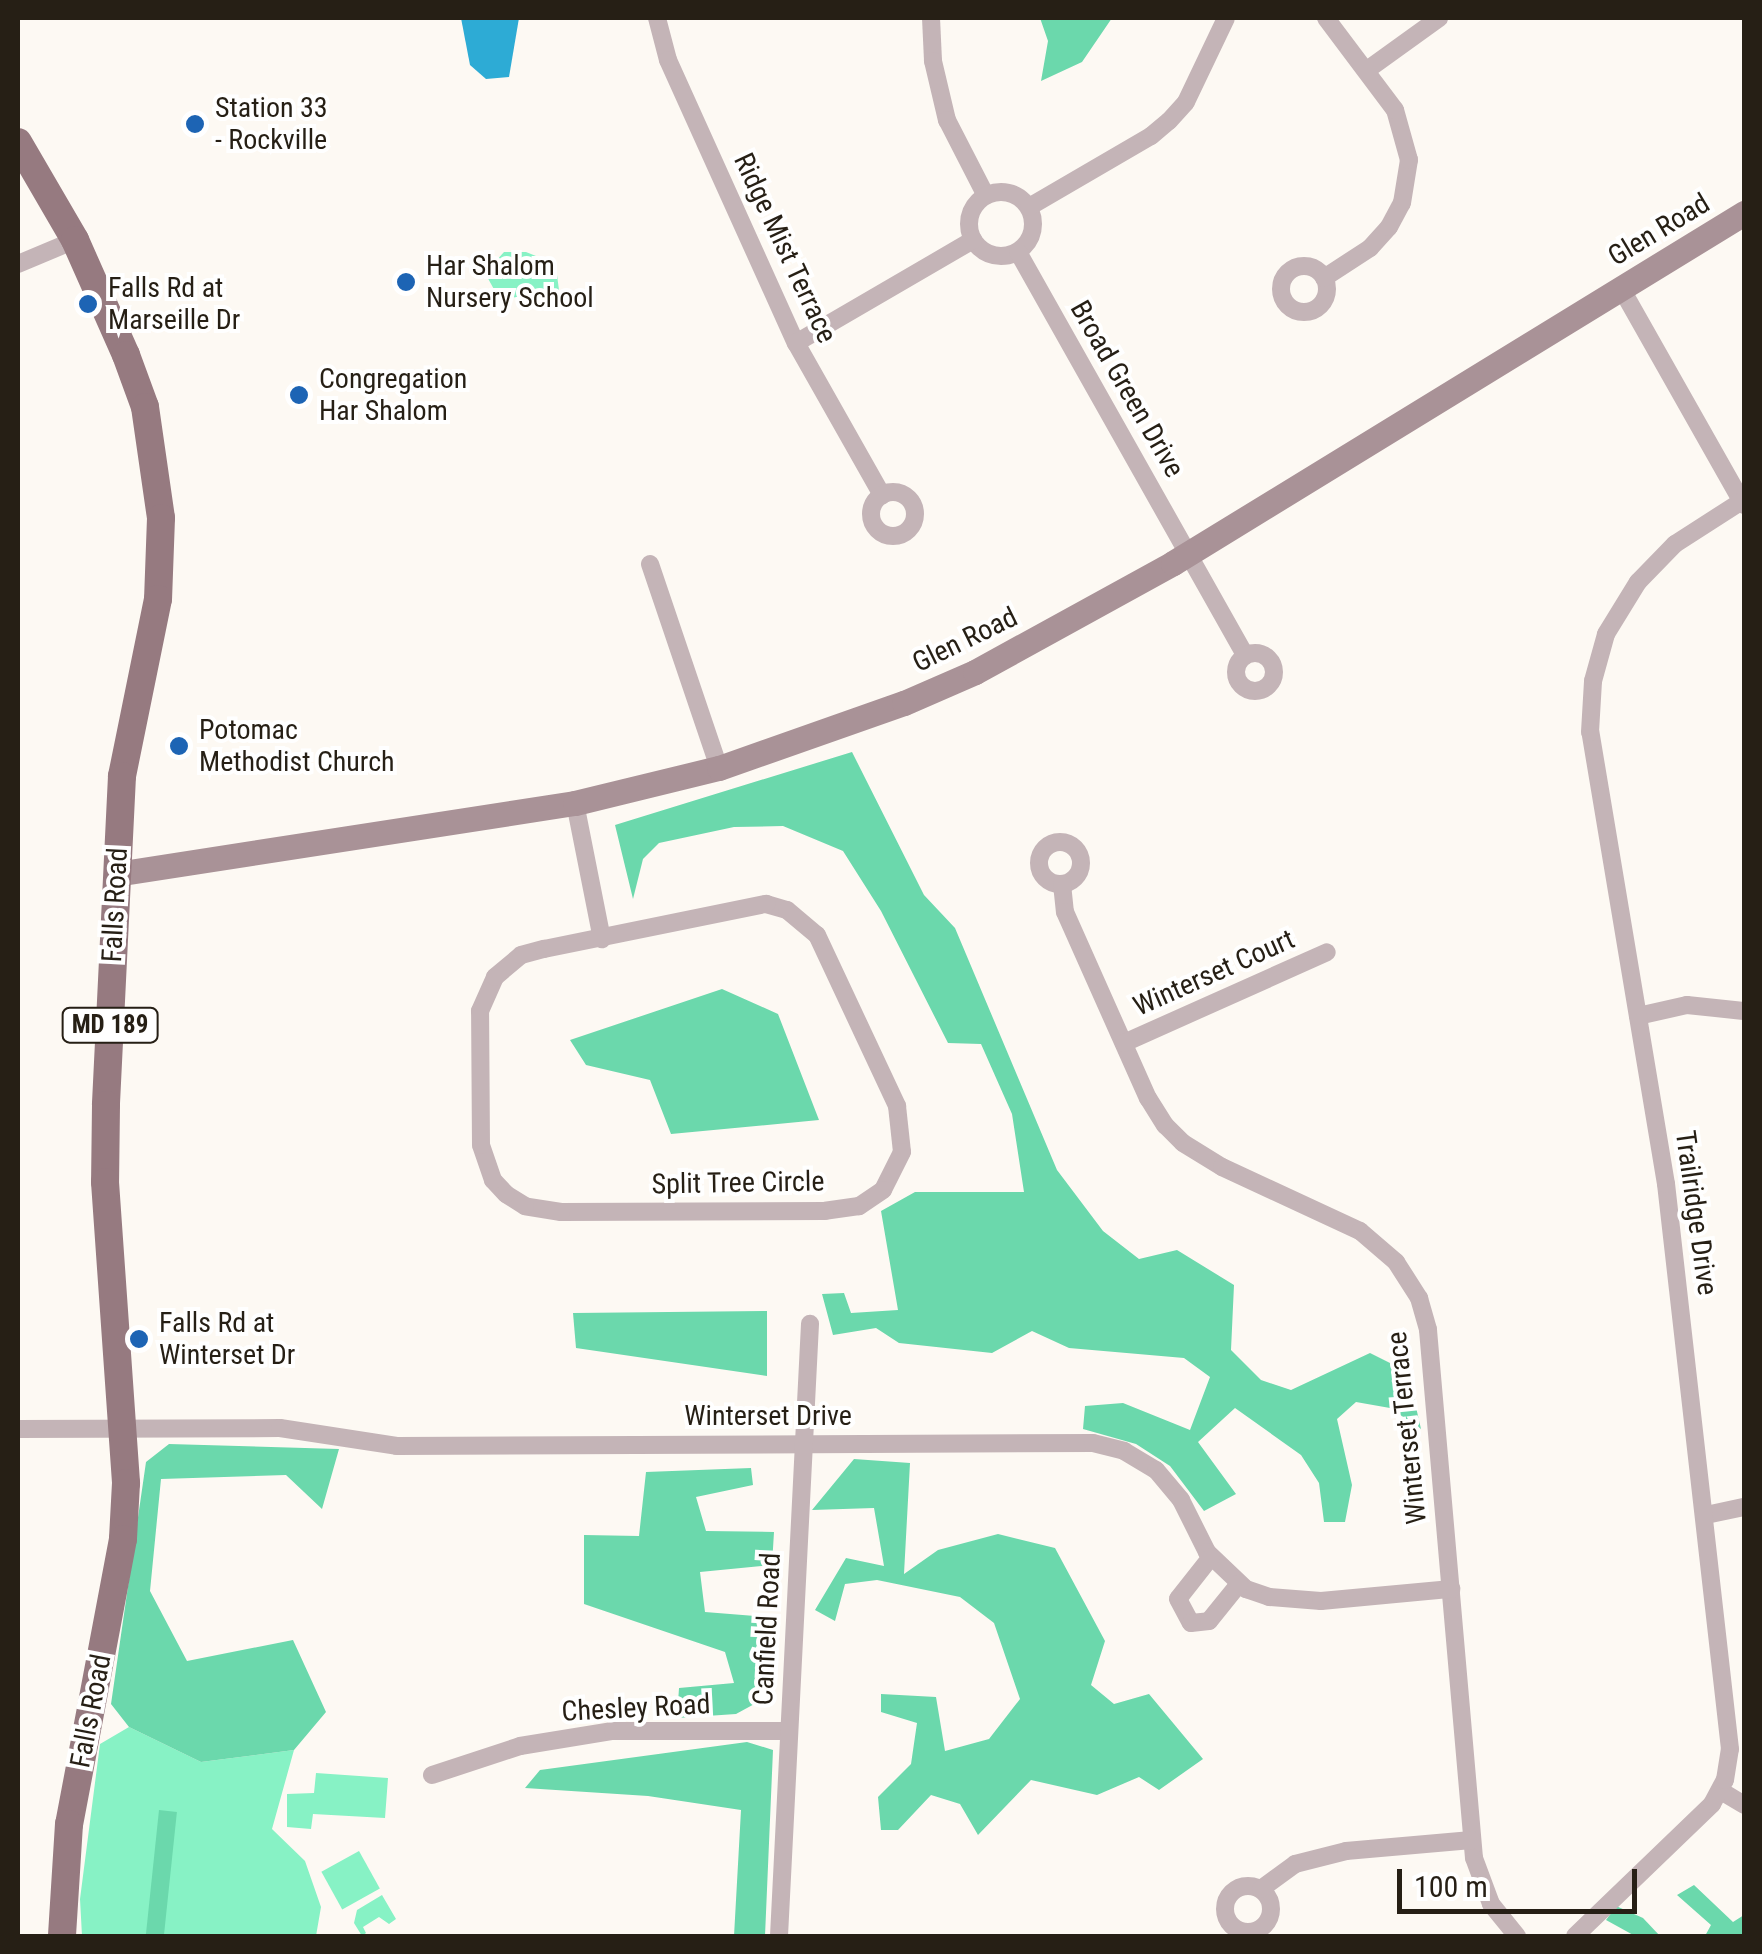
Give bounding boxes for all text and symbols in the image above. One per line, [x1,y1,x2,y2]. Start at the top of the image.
place label: Station 33 - Rockville [215,91,328,157]
marker: Station 33 - Rockville [184,113,206,135]
street label: Ridge Mist Terrace [726,148,844,348]
street label: Glen Road [1602,187,1716,273]
place label: Har Shalom Nursery School [426,249,594,315]
place label: Falls Rd at Marseille Dr [108,271,240,337]
marker: Har Shalom Nursery School [395,271,417,293]
marker: Falls Rd at Marseille Dr [77,293,99,315]
street label: Broad Green Drive [1063,295,1191,483]
place label: Congregation Har Shalom [319,362,467,428]
marker: Congregation Har Shalom [288,384,310,406]
street label: Glen Road [907,600,1023,680]
place label: Potomac Methodist Church [199,713,395,779]
marker: Potomac Methodist Church [168,735,190,757]
street label: Falls Road [95,847,135,963]
street label: Winterset Court [1128,923,1300,1023]
road number: MD 189 [60,1005,160,1045]
street label: Trailridge Drive [1668,1129,1724,1297]
street label: Split Tree Circle [651,1165,825,1201]
place label: Falls Rd at Winterset Dr [159,1306,295,1372]
marker: Falls Rd at Winterset Dr [128,1328,150,1350]
street label: Winterset Terrace [1380,1330,1434,1526]
street label: Winterset Drive [684,1399,852,1433]
street label: Canfield Road [746,1552,788,1706]
street label: Falls Road [64,1652,118,1770]
street label: Chesley Road [561,1687,711,1729]
scale bar [1402,1849,1642,1911]
text: 100 m [1414,1869,1488,1904]

